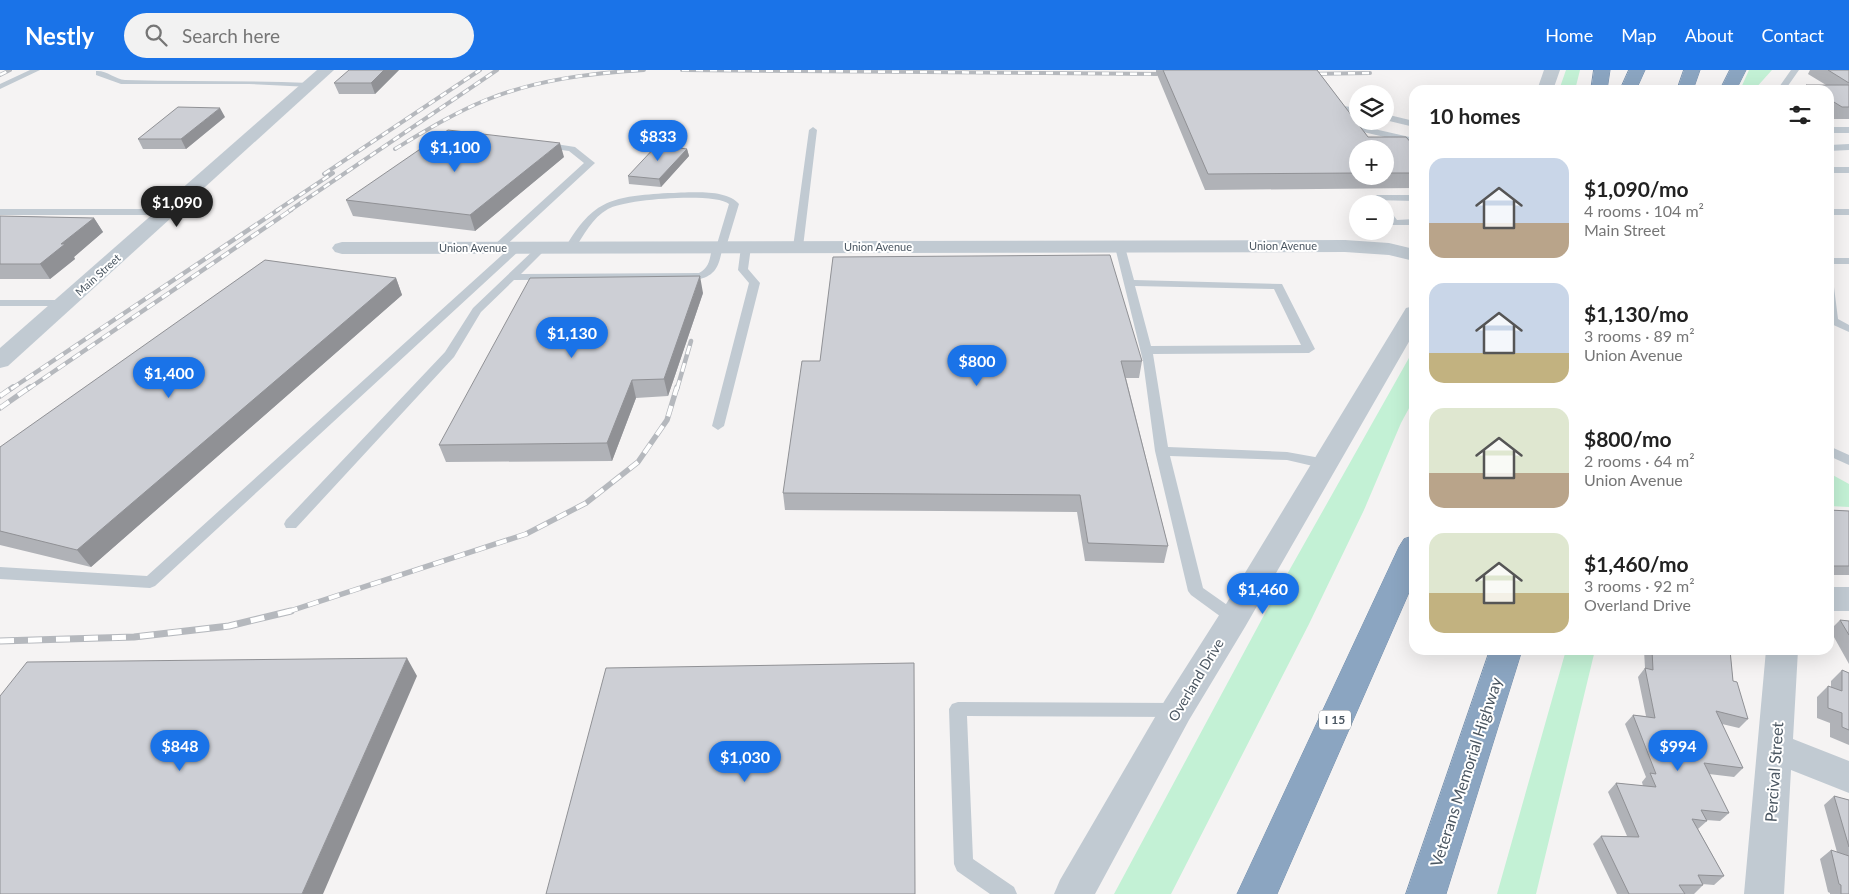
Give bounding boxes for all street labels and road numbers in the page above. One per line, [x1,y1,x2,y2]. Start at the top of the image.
street label: Union Avenue [1249,239,1317,252]
street label: Union Avenue [844,240,912,253]
street label: Union Avenue [439,241,507,254]
street label: Main Street [72,251,123,298]
street label: Overland Drive [1164,635,1227,724]
street label: Veterans Memorial Highway [1426,674,1505,869]
road number: I 15 [1319,710,1351,730]
street label: Percival Street [1761,721,1787,823]

